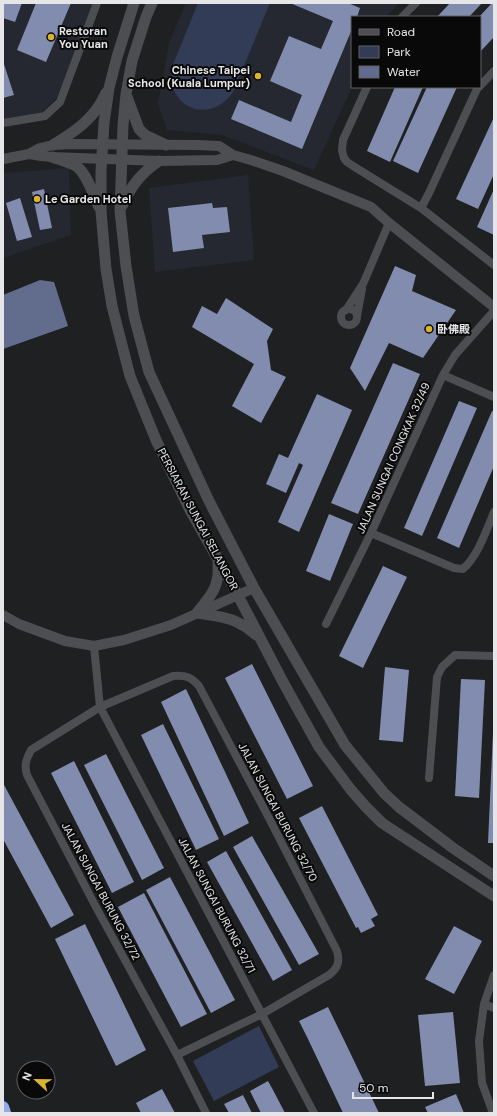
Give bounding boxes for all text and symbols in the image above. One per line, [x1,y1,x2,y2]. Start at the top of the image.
legend [351,16,481,88]
place label: Restoran You Yuan [59,24,108,51]
text: Road [387,24,415,40]
marker: Restoran You Yuan [46,32,56,42]
text: Park [387,44,411,60]
place label: Chinese Taipei School (Kuala Lumpur) [128,63,250,90]
text: Water [387,64,421,80]
marker: Chinese Taipei School (Kuala Lumpur) [253,71,263,81]
place label: Le Garden Hotel [45,192,131,206]
marker: Le Garden Hotel [32,194,42,204]
place label: 卧佛殿 [437,322,470,336]
marker: 卧佛殿 [424,324,434,334]
street label: JALAN SUNGAI CONGKAK 32/49 [353,380,433,536]
street label: PERSIARAN SUNGAI SELANGOR [155,446,241,592]
street label: JALAN SUNGAI BURUNG 32/70 [235,740,321,884]
street label: JALAN SUNGAI BURUNG 32/72 [59,820,143,962]
street label: JALAN SUNGAI BURUNG 32/71 [175,835,259,975]
north arrow [16,1060,56,1100]
text: N [19,1070,35,1083]
scale bar [353,1074,433,1100]
text: 50 m [359,1080,388,1096]

